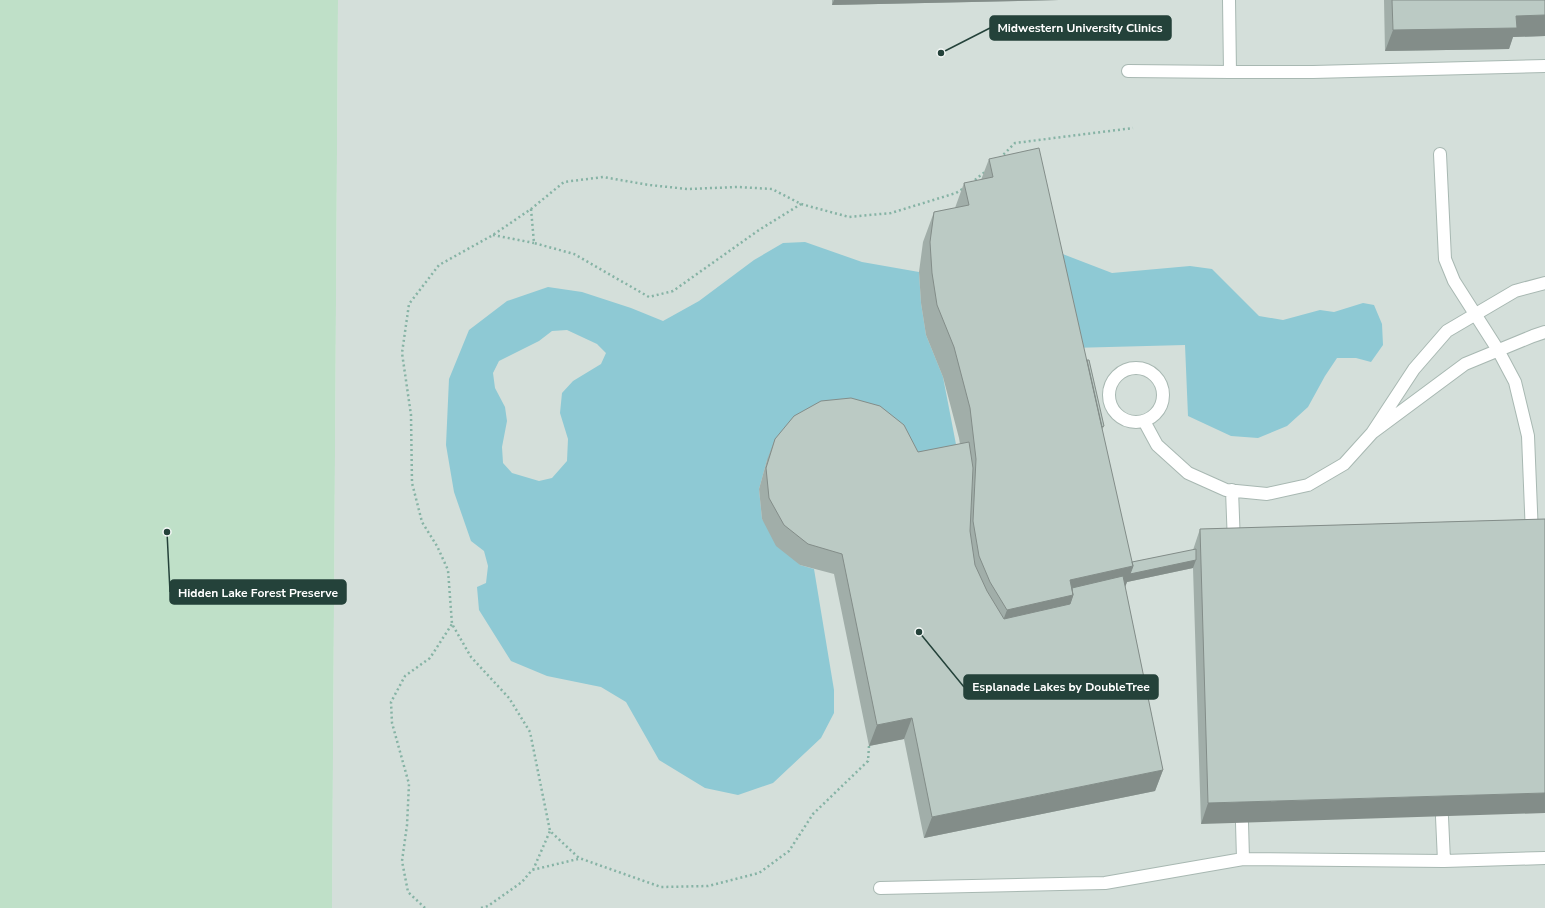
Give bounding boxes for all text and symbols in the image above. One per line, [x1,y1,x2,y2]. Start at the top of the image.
callout: Midwestern University Clinics [990,16,1171,40]
text: Midwestern University Clinics [997,20,1163,36]
callout: Hidden Lake Forest Preserve [170,580,346,604]
text: Hidden Lake Forest Preserve [178,585,338,601]
callout: Esplanade Lakes by DoubleTree [964,675,1158,699]
text: Esplanade Lakes by DoubleTree [972,679,1150,695]

